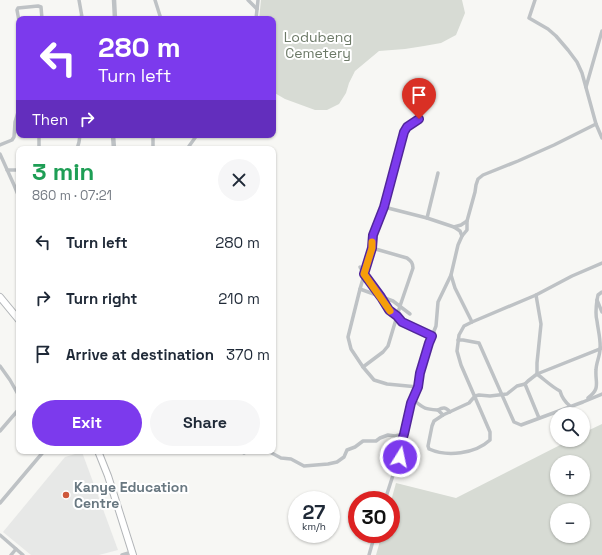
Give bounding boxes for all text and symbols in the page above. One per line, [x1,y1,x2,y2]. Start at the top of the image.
park label: Lodubeng Cemetery [284,28,352,62]
text: 280 m [98,29,181,65]
icon: left [32,32,84,84]
text: Turn left [98,64,171,87]
pin [402,78,436,119]
icon: arrive [408,84,430,106]
icon: right [76,108,98,130]
text: Then [32,110,68,129]
text: 3 min [32,156,94,187]
button: close [218,159,260,201]
text: 860 m · 07:21 [32,187,112,204]
icon: left [32,231,54,253]
text: Turn left [66,233,128,252]
text: 280 m [215,233,260,252]
icon: right [32,287,54,309]
text: Turn right [66,289,137,308]
text: 210 m [218,289,260,308]
icon: arrive [32,343,54,365]
text: Arrive at destination [66,345,214,364]
text: 370 m [226,345,270,364]
button: Exit [32,400,142,446]
button: Share [150,400,260,446]
map controls [550,407,590,543]
button: search [550,407,590,447]
position arrow [379,436,421,478]
button: + [550,455,590,495]
place label: Kanye Education Centre [74,478,188,512]
marker: Kanye Education Centre [61,490,71,500]
speed limit sign: 30 [348,491,400,543]
text: 27 [303,499,325,525]
button: − [550,503,590,543]
text: km/h [302,520,326,533]

